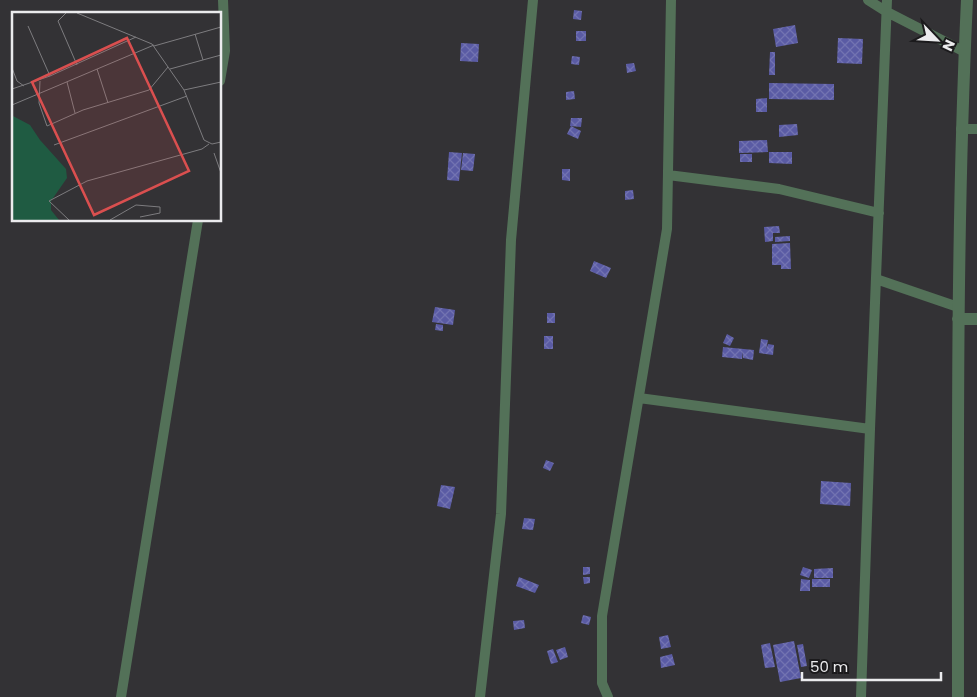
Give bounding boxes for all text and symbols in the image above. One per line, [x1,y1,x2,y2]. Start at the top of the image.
inset map [12,12,221,221]
north arrow [912,15,962,65]
text: N [937,36,960,54]
scale bar [802,650,941,682]
text: 50 m [810,656,848,677]

